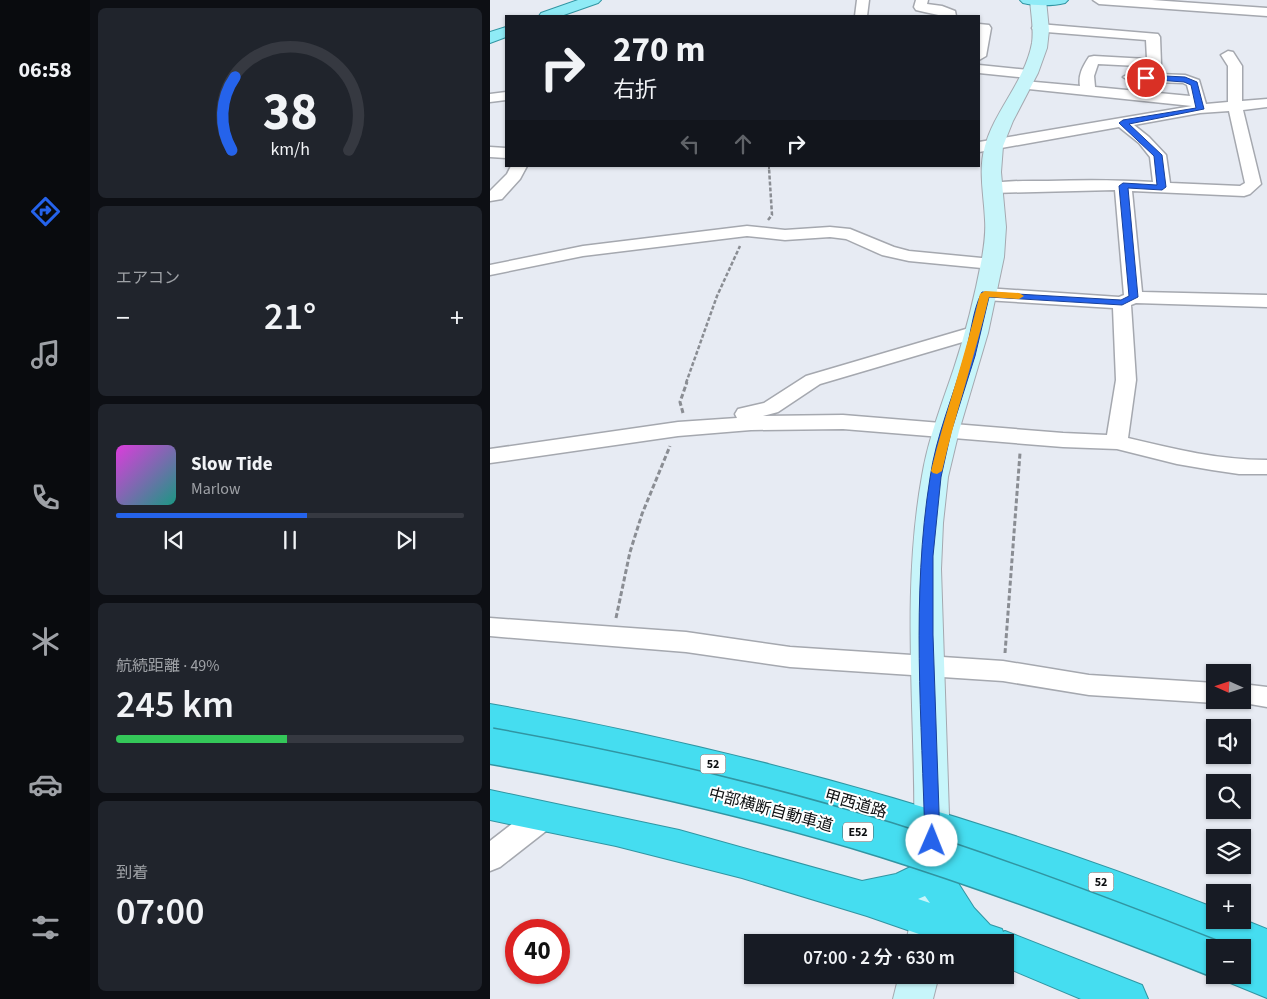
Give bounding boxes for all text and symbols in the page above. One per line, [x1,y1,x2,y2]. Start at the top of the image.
text: 270 m [613,25,705,75]
icon: right [530,35,595,100]
text: 06:58 [18,54,72,86]
pin [1125,57,1167,99]
icon: arrive [1132,64,1160,92]
text: 右折 [613,74,657,106]
text: 38 [263,76,317,150]
icon: left [676,130,704,158]
icon: ahead [729,130,757,158]
icon: right [782,130,810,158]
text: km/h [270,137,310,162]
icon: directions [28,194,63,229]
text: エアコン [116,267,180,289]
text: 21° [264,290,316,344]
text: − [116,298,130,338]
text: + [450,298,464,338]
icon: music [28,337,63,372]
text: Slow Tide [191,451,272,478]
text: Marlow [191,478,240,500]
icon: phone [28,480,63,515]
icon: previous [160,526,188,554]
icon: pause [276,526,304,554]
icon: next [392,526,420,554]
icon: climate [28,624,63,659]
text: 航続距離 · 49% [116,655,219,677]
north arrow [1206,664,1251,709]
map controls [1206,664,1251,984]
text: 245 km [116,678,234,732]
button: sound [1206,719,1251,764]
road number: 52 [700,754,726,774]
icon: car [28,767,63,802]
button: search [1206,774,1251,819]
street label: 中部横断自動車道 [706,783,835,837]
street label: 甲西道路 [822,785,890,823]
position arrow [905,814,957,866]
road number: E52 [843,822,873,842]
button: layers [1206,829,1251,874]
text: 到着 [116,862,148,884]
road number: 52 [1088,872,1114,892]
button: + [1206,884,1251,929]
text: 07:00 [116,885,204,939]
icon: filters [28,910,63,945]
speed limit sign: 40 [505,919,570,984]
button: − [1206,939,1251,984]
text: 07:00 · 2 分 · 630 m [803,945,955,972]

